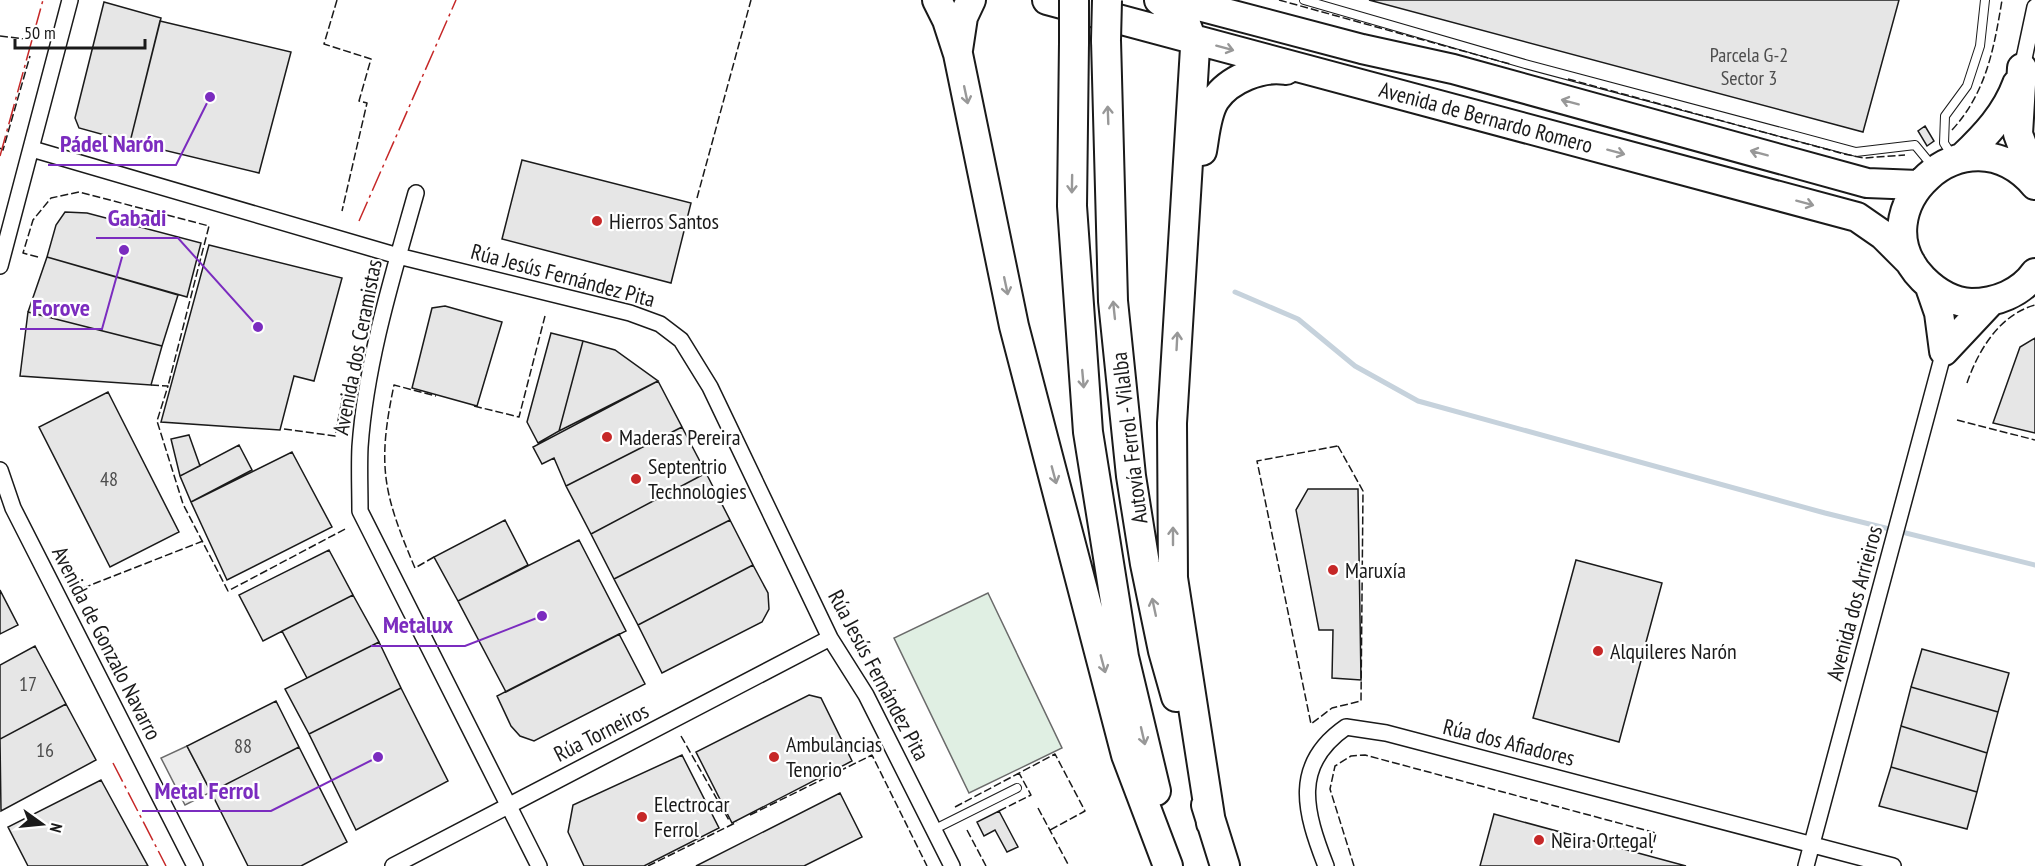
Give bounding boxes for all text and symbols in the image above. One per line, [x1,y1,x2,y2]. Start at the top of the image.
scale bar [15,12,146,50]
text: 50 m [24,21,56,44]
one-way arrow [1215,42,1234,54]
house number: Parcela G-2 Sector 3 [1710,42,1788,91]
street label: Avenida de Bernardo Romero [1376,75,1596,159]
one-way arrow [961,86,973,105]
one-way arrow [1561,95,1580,107]
one-way arrow [1102,106,1114,126]
callout: Pádel Narón [48,123,176,165]
text: Pádel Narón [60,128,164,159]
one-way arrow [1607,147,1626,158]
one-way arrow [1749,147,1768,158]
one-way arrow [1066,174,1078,194]
callout: Gabadi [96,196,178,238]
one-way arrow [1795,197,1814,209]
text: Gabadi [108,202,166,233]
place label: Hierros Santos [609,207,719,235]
marker: Hierros Santos [590,214,604,228]
street label: Rúa Jesús Fernández Pita [468,237,658,313]
street label: Avenida dos Ceramistas [326,257,388,437]
one-way arrow [1001,276,1012,296]
callout: Forove [20,287,102,329]
text: Forove [32,292,90,323]
one-way arrow [1108,301,1119,320]
one-way arrow [1171,332,1182,352]
street label: Autovía Ferrol - Vilalba [1105,351,1153,525]
one-way arrow [1078,368,1089,388]
place label: Maderas Pereira [619,423,740,451]
marker: Maderas Pereira [600,430,614,444]
place label: Septentrio Technologies [648,452,747,505]
house number: 48 [100,466,118,492]
one-way arrow [1048,466,1060,485]
marker: Septentrio Technologies [629,472,643,486]
street label: Avenida dos Arrieiros [1820,522,1888,684]
one-way arrow [1167,527,1179,547]
street label: Avenida de Gonzalo Navarro [46,541,168,745]
place label: Maruxía [1345,556,1406,584]
marker: Maruxía [1326,563,1340,577]
street label: Rúa Jesús Fernández Pita [822,585,936,765]
one-way arrow [1148,598,1159,617]
callout: Metalux [371,604,465,646]
text: Metalux [383,609,454,640]
place label: Alquileres Narón [1610,637,1737,665]
marker: Alquileres Narón [1591,644,1605,658]
one-way arrow [1097,654,1109,673]
house number: 17 [19,671,37,697]
street label: Rúa Torneiros [549,696,653,768]
street label: Rúa dos Afiadores [1440,712,1578,772]
one-way arrow [1137,727,1149,746]
place label: Ambulancias Tenorio [786,730,882,783]
house number: 88 [234,733,252,759]
house number: 16 [36,737,54,763]
marker: Ambulancias Tenorio [767,750,781,764]
callout: Metal Ferrol [142,769,271,811]
text: Metal Ferrol [155,775,260,806]
place label: Electrocar Ferrol [654,790,730,843]
north arrow [12,794,72,854]
marker: Electrocar Ferrol [635,810,649,824]
text: N [46,821,67,835]
place label: Neira Ortegal [1551,826,1654,854]
marker: Neira Ortegal [1532,833,1546,847]

